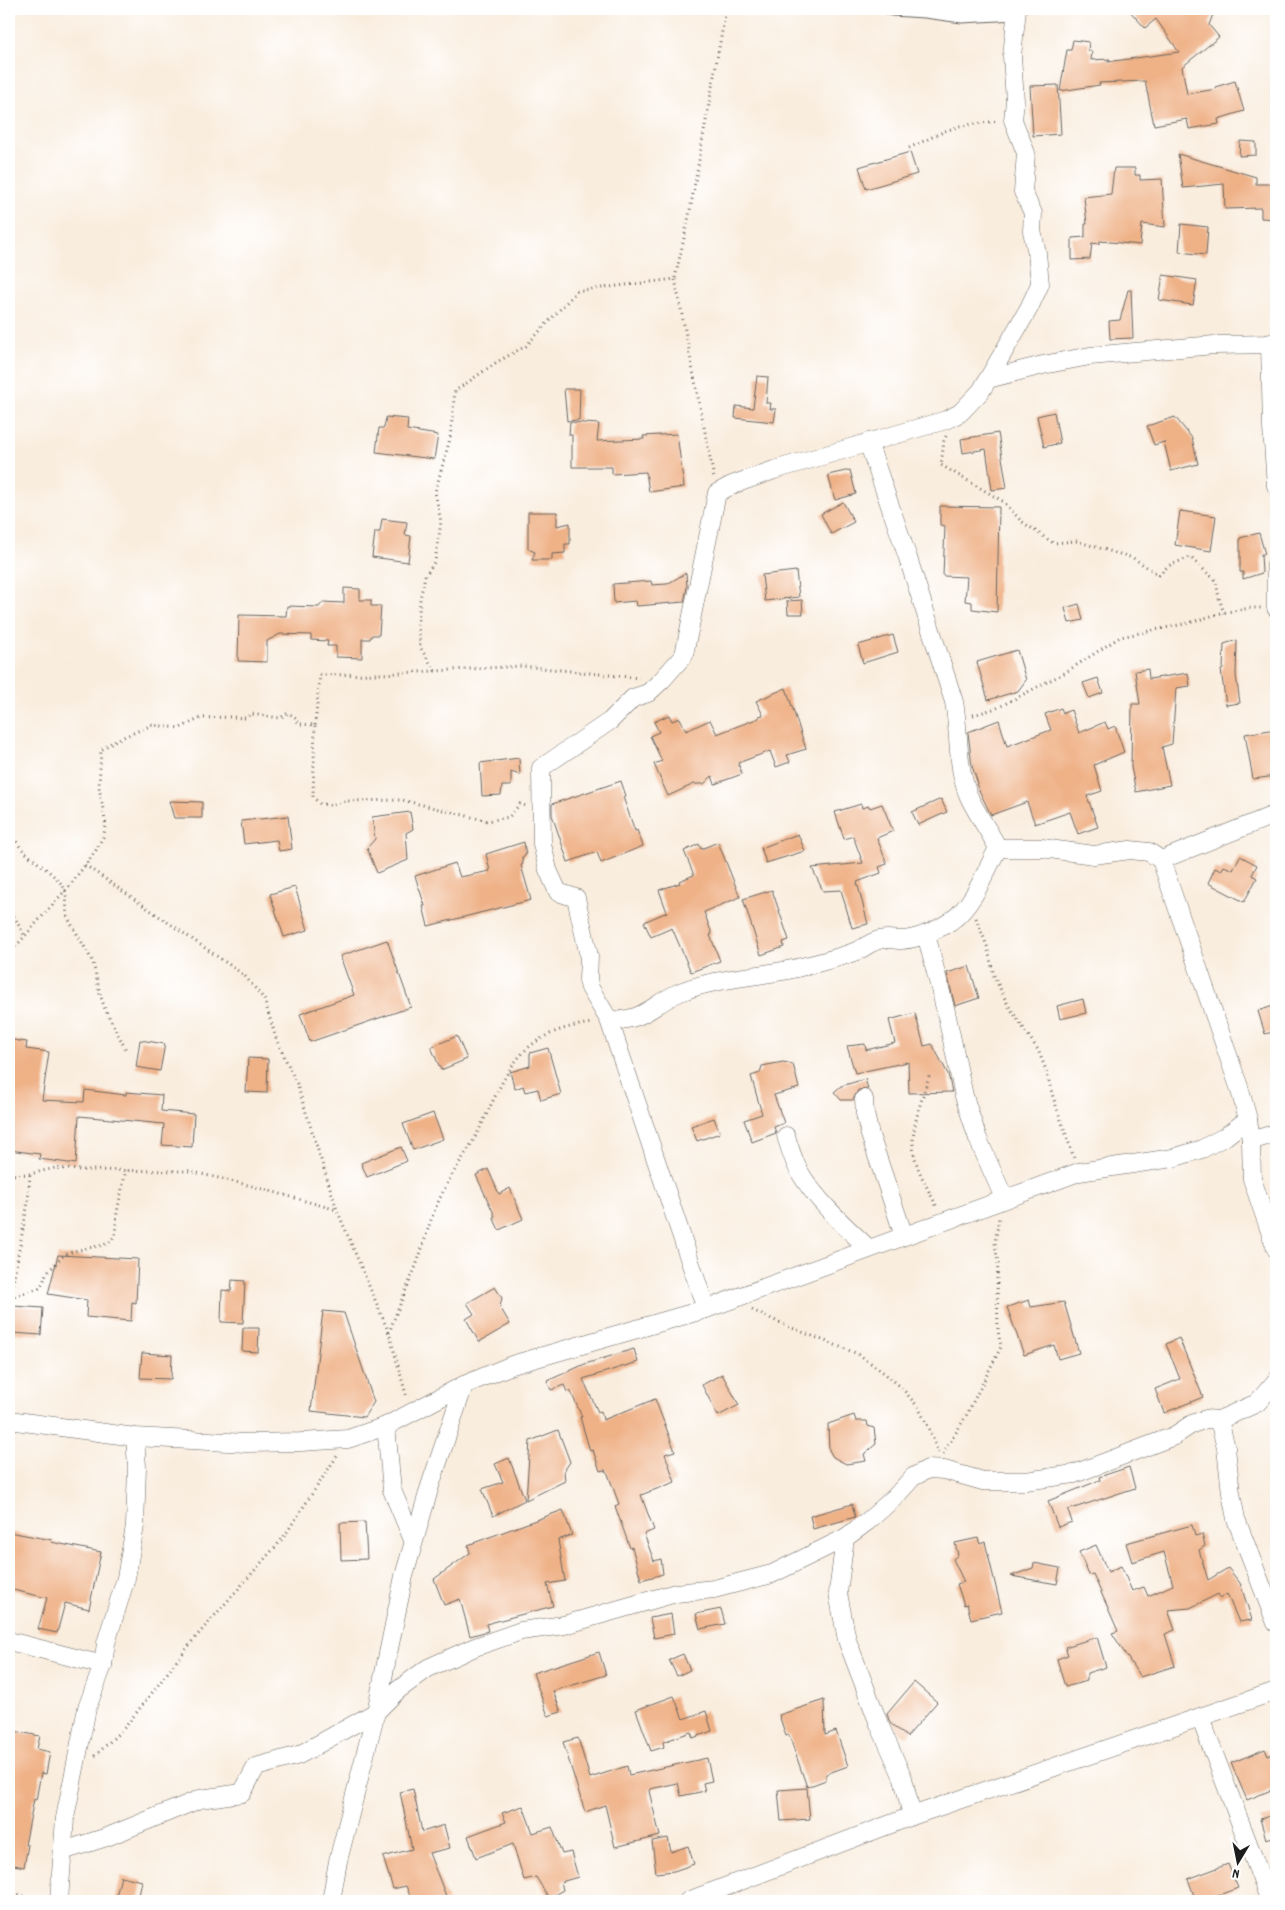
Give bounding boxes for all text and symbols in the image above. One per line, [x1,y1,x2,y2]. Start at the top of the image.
north arrow [1212,1838,1262,1888]
text: N [1231,1862,1241,1883]

